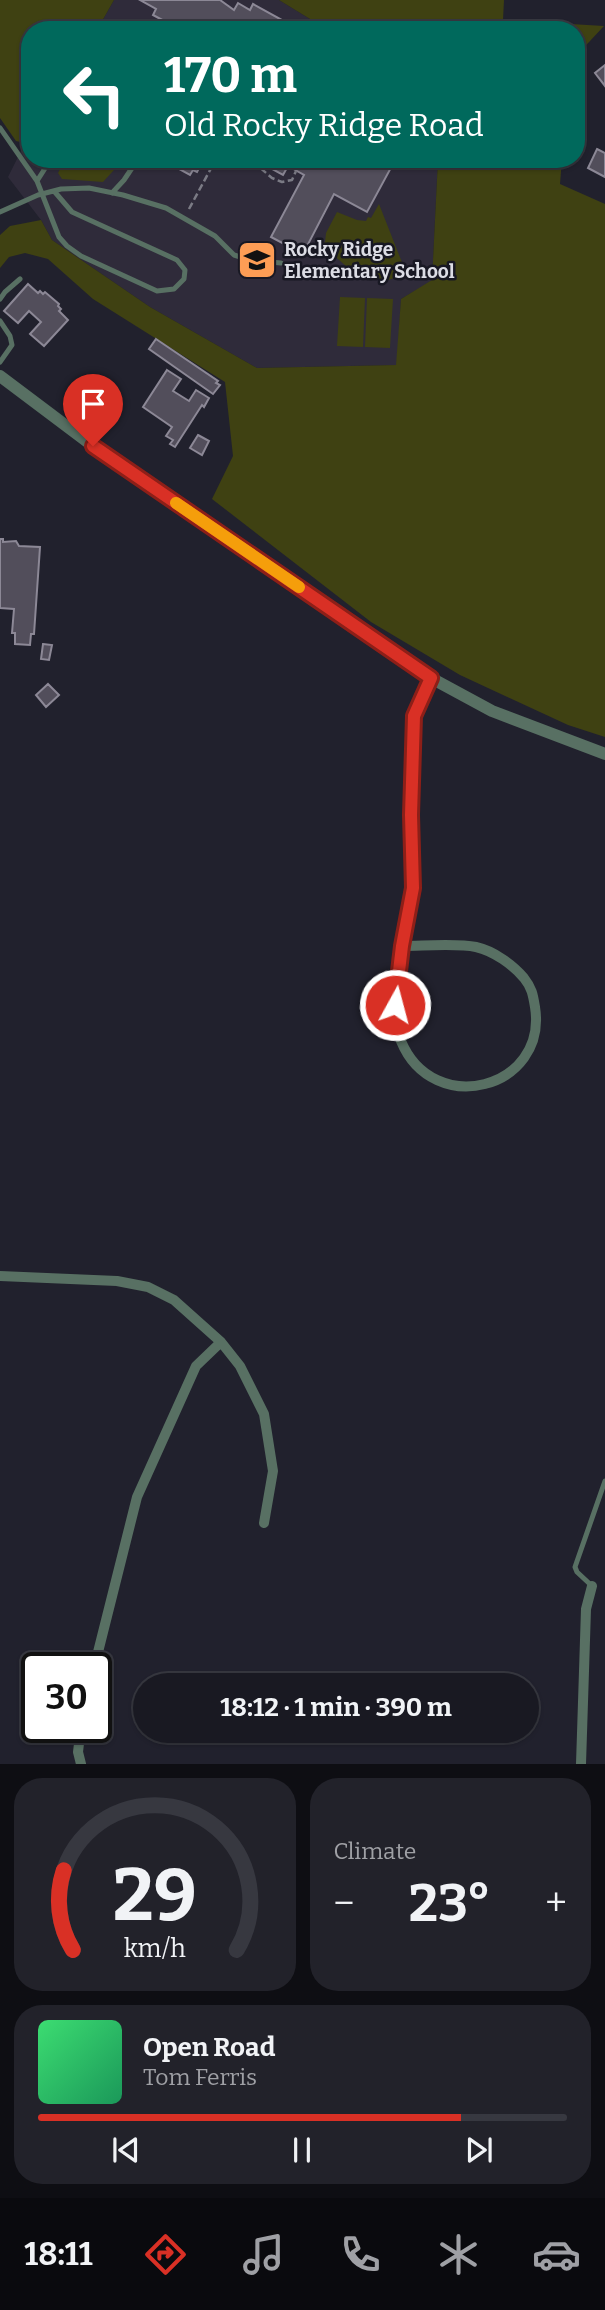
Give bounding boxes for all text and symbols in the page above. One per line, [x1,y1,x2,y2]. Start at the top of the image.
text: 170 m [164,46,297,105]
icon: left [49,49,140,140]
text: Old Rocky Ridge Road [164,106,484,144]
place label: Rocky Ridge Elementary School [284,238,455,283]
school or university icon: Rocky Ridge Elementary School [236,239,278,281]
pin [63,374,123,446]
icon: arrive [74,385,112,423]
position arrow [358,968,432,1042]
speed limit sign: 30 [21,1652,112,1743]
text: 18:12 · 1 min · 390 m [220,1692,452,1723]
text: Climate [334,1837,416,1865]
text: 29 [113,1853,197,1940]
text: 23° [409,1872,491,1935]
text: − [334,1880,354,1926]
text: + [545,1880,567,1926]
text: km/h [124,1934,186,1964]
text: Open Road [143,2032,275,2063]
text: Tom Ferris [143,2063,257,2091]
icon: previous [107,2131,145,2169]
icon: pause [283,2131,321,2169]
icon: next [460,2131,498,2169]
icon: directions [141,2230,190,2279]
icon: music [239,2230,288,2279]
icon: phone [336,2230,385,2279]
icon: climate [434,2230,483,2279]
icon: car [532,2230,581,2279]
text: 18:11 [24,2235,93,2273]

